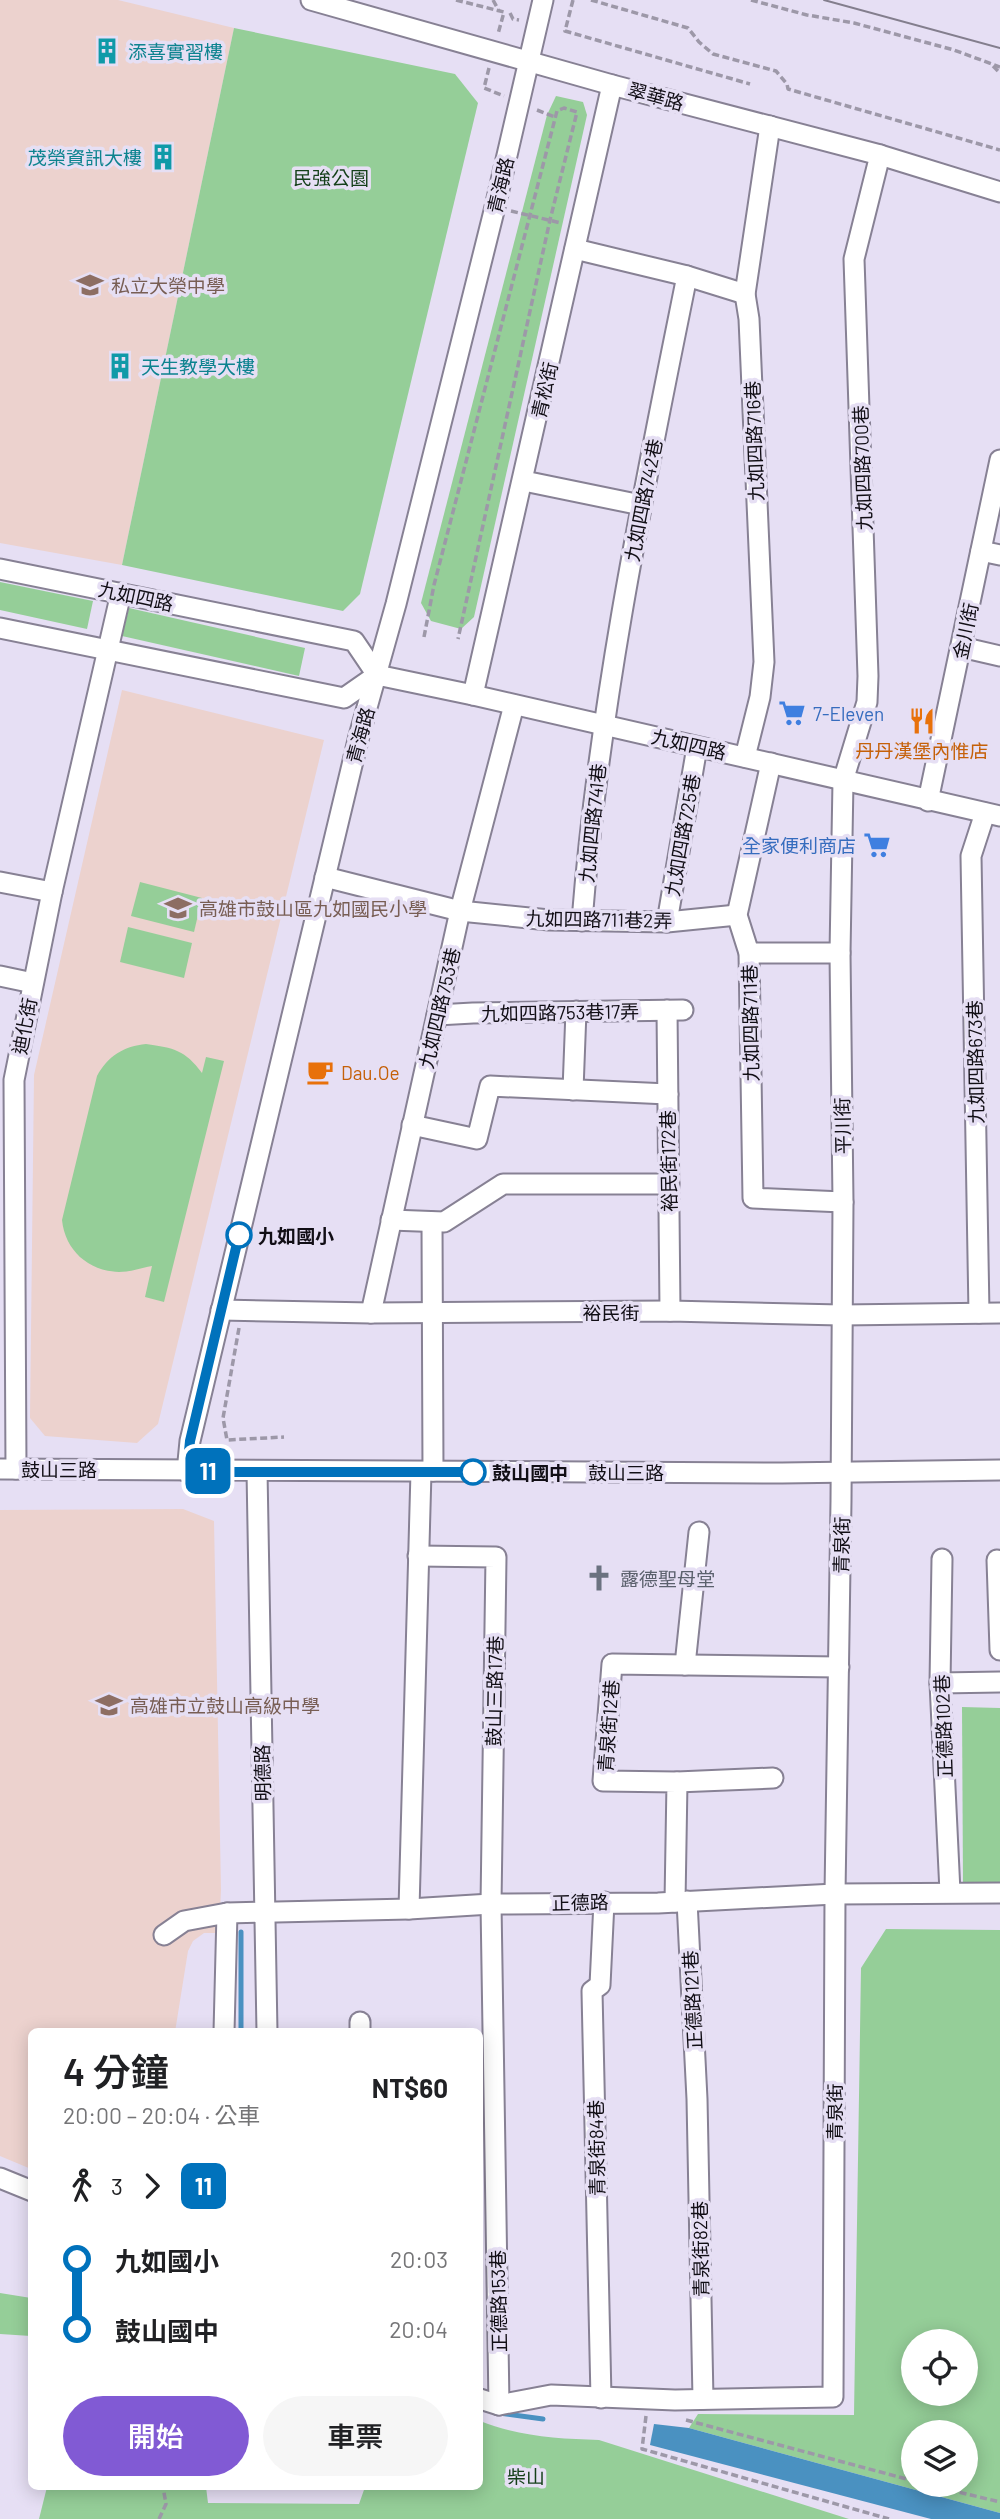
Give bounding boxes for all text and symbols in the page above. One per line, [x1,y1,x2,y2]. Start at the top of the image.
building icon: 添喜實習樓 [92,36,122,66]
place label: 添喜實習樓 [128,40,223,63]
street label: 翠華路 [625,78,687,114]
building icon: 茂榮資訊大樓 [148,142,178,172]
place label: 茂榮資訊大樓 [28,146,142,169]
street label: 青海路 [482,155,518,215]
park label: 民強公園 [293,166,369,189]
school or university icon: 私立大榮中學 [75,270,105,300]
place label: 私立大榮中學 [111,274,225,297]
building icon: 天生教學大樓 [105,351,135,381]
place label: 天生教學大樓 [141,355,255,378]
street label: 青松街 [526,360,562,420]
street label: 九如四路716巷 [740,380,768,502]
street label: 九如四路700巷 [848,405,876,531]
street label: 九如四路742巷 [620,437,666,563]
street label: 九如四路 [96,577,176,615]
street label: 金川街 [948,601,982,661]
supermarket icon: 7-Eleven [777,698,807,728]
place label: 7-Eleven [813,702,884,725]
street label: 青海路 [342,704,378,766]
restaurant icon: 丹丹漢堡內惟店 [907,706,937,736]
street label: 九如四路 [649,724,729,764]
place label: 丹丹漢堡內惟店 [855,739,989,762]
street label: 九如四路741巷 [574,762,610,884]
street label: 九如四路725巷 [660,772,704,898]
supermarket icon: 全家便利商店 [862,830,892,860]
place label: 全家便利商店 [742,834,856,857]
school or university icon: 高雄市鼓山區九如國民小學 [163,893,193,923]
place label: 高雄市鼓山區九如國民小學 [199,897,427,920]
street label: 九如四路711巷2弄 [526,906,672,932]
street label: 九如四路753巷 [414,945,464,1071]
street label: 九如四路711巷 [737,964,763,1082]
street label: 迪化街 [7,996,41,1056]
street label: 九如四路753巷17弄 [481,999,639,1025]
street label: 九如四路673巷 [962,1000,988,1124]
cafe icon: Dau.Oe [305,1057,335,1087]
place label: Dau.Oe [341,1061,400,1084]
street label: 平川街 [830,1097,854,1155]
street label: 裕民街172巷 [656,1110,680,1212]
marker: 九如國小 [226,1222,252,1248]
place label: 九如國小 [258,1224,334,1247]
street label: 裕民街 [582,1301,640,1324]
line badge: 11 [176,1448,240,1494]
text: 11 [199,1456,217,1485]
street label: 鼓山三路 [21,1458,97,1481]
marker: 鼓山國中 [460,1459,486,1485]
place label: 鼓山國中 [492,1461,568,1484]
street label: 鼓山三路 [588,1461,664,1484]
street label: 青泉街 [829,1516,853,1574]
church icon: 露德聖母堂 [584,1563,614,1593]
place label: 露德聖母堂 [620,1567,715,1590]
street label: 鼓山三路17巷 [482,1635,506,1747]
street label: 正德路102巷 [930,1674,956,1778]
street label: 青泉街12巷 [593,1679,623,1773]
school or university icon: 高雄市立鼓山高級中學 [94,1690,124,1720]
place label: 高雄市立鼓山高級中學 [130,1694,320,1717]
street label: 明德路 [250,1744,274,1802]
street label: 正德路 [551,1890,609,1914]
street label: 正德路121巷 [678,1950,706,2050]
text: 4 分鐘 [63,2048,169,2094]
text: NT$60 [372,2072,448,2103]
street label: 青泉街 [823,2083,846,2141]
street label: 青泉街84巷 [584,2100,608,2196]
text: 20:00 – 20:04 · 公車 [63,2101,260,2129]
icon: walk [63,2167,101,2205]
icon: forward [133,2167,171,2205]
text: 11 [195,2171,212,2200]
text: 3 [111,2172,123,2200]
street label: 青泉街82巷 [688,2201,712,2297]
text: 九如國小 [115,2245,219,2276]
text: 20:03 [390,2245,448,2273]
street label: 正德路153巷 [486,2250,510,2352]
text: 鼓山國中 [115,2315,219,2346]
text: 20:04 [389,2315,448,2343]
map controls [901,2329,978,2497]
button: locate [901,2329,978,2406]
button: 開始 [63,2396,249,2476]
button: 車票 [263,2396,448,2476]
button: layers [901,2420,978,2497]
park label: 柴山 [507,2465,545,2488]

